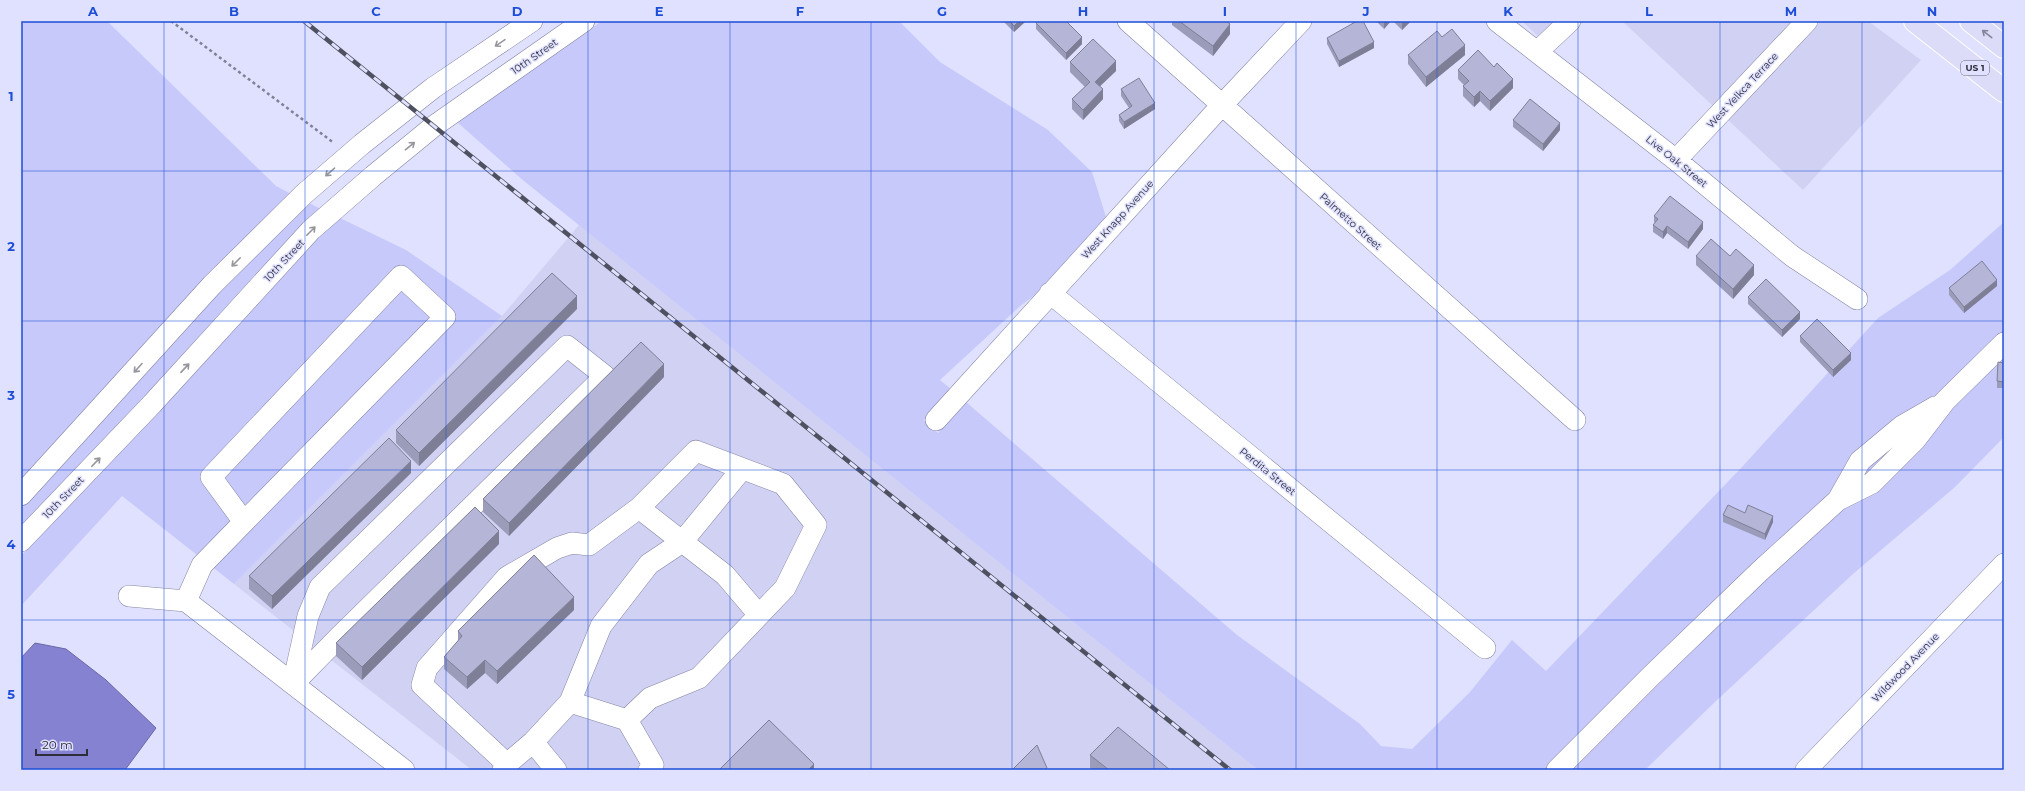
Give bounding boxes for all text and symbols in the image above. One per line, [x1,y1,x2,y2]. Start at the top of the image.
text: A [87,3,99,19]
text: B [229,3,239,19]
text: C [371,3,381,19]
text: D [512,3,523,19]
text: E [655,3,664,19]
text: F [796,3,804,19]
text: G [937,3,947,19]
text: H [1078,3,1088,19]
text: I [1223,3,1227,19]
text: J [1361,3,1370,19]
text: K [1503,3,1513,19]
text: L [1645,3,1653,19]
text: M [1785,3,1797,19]
text: N [1927,3,1937,19]
one-way arrow [1982,30,1993,38]
street label: 10th Street [508,36,560,77]
one-way arrow [495,39,506,47]
street label: West Yelkca Terrace [1704,50,1781,131]
road number: US 1 [1961,61,1989,75]
text: 1 [8,88,14,104]
street label: Live Oak Street [1643,133,1710,190]
one-way arrow [404,142,415,150]
one-way arrow [325,167,335,176]
street label: West Knapp Avenue [1078,177,1156,261]
street label: Palmetto Street [1317,190,1384,253]
one-way arrow [306,226,316,236]
street label: 10th Street [261,236,308,285]
text: 2 [7,238,15,254]
one-way arrow [231,257,241,267]
one-way arrow [133,363,143,373]
one-way arrow [180,363,189,373]
text: 3 [6,387,15,403]
street label: Perdita Street [1237,445,1299,498]
one-way arrow [91,458,100,468]
street label: 10th Street [40,473,87,521]
text: 4 [7,536,16,552]
street label: Wildwood Avenue [1869,630,1942,705]
text: 5 [7,686,15,702]
scale bar [36,731,87,757]
text: 20 m [42,737,73,752]

